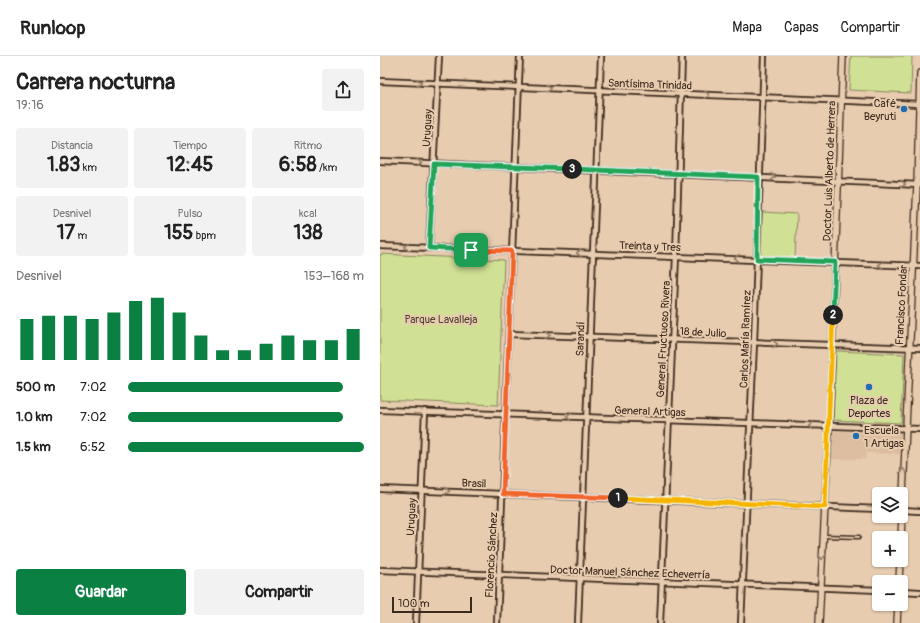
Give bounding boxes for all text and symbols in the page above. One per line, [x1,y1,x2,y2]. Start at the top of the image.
text: Runloop [20,16,85,40]
text: Mapa [732,19,762,36]
text: Capas [784,19,819,36]
text: Compartir [841,19,900,36]
text: Carrera nocturna [16,68,175,96]
button: share [322,69,364,111]
street label: Santísima Trinidad [608,77,692,92]
one-way arrow [416,78,422,87]
one-way arrow [546,84,552,93]
one-way arrow [704,91,710,99]
text: 19:16 [16,97,44,113]
place label: Café Beyruti [864,97,896,123]
street label: Doctor Luis Alberto de Herrera [821,101,838,242]
marker: Café Beyruti [899,104,909,114]
street label: Uruguay [420,109,435,147]
text: Distancia [51,139,93,152]
text: Tiempo [173,139,207,152]
text: Ritmo [294,139,322,152]
text: 1.83 [47,152,80,177]
text: 12:45 [167,152,213,177]
text: 6:58 [279,152,317,177]
one-way arrow [416,159,422,167]
pin: 3 [562,159,582,179]
text: km [80,161,97,174]
text: /km [317,161,337,174]
text: 3 [569,162,575,175]
one-way arrow [770,173,776,182]
one-way arrow [899,179,906,188]
text: Desnivel [53,207,91,220]
text: Pulso [177,207,203,220]
text: kcal [299,207,317,220]
text: 17 [57,220,75,245]
text: 155 [164,220,193,245]
text: 138 [293,220,323,245]
text: m [75,229,87,242]
text: bpm [193,229,216,242]
pin [454,233,488,267]
icon: arrive [460,239,482,261]
street label: Treinta y Tres [619,239,681,254]
one-way arrow [404,243,410,252]
one-way arrow [576,249,582,257]
one-way arrow [734,254,740,263]
one-way arrow [878,260,884,269]
street label: Francisco Fondar [893,264,910,346]
text: Desnivel [16,268,62,284]
text: 153–168 m [303,268,364,284]
street label: General Fructuoso Rivera [654,280,673,398]
street label: Carlos María Ramírez [737,289,754,388]
pin: 2 [823,305,843,325]
text: 2 [830,308,836,321]
park label: Parque Lavalleja [405,313,477,326]
street label: Sarandí [573,321,588,357]
street label: 18 de Julio [679,325,727,340]
one-way arrow [545,331,551,340]
one-way arrow [772,340,778,348]
text: 500 m [16,379,55,395]
text: 7:02 [80,379,107,395]
marker: Plaza de Deportes [864,382,874,392]
place label: Plaza de Deportes [848,394,890,420]
street label: General Artigas [614,404,686,419]
text: 1.0 km [16,409,53,425]
text: 7:02 [80,409,107,425]
one-way arrow [566,413,572,421]
one-way arrow [808,422,814,430]
place label: Escuela 1 Artigas [864,424,904,450]
marker: Escuela 1 Artigas [851,431,861,441]
text: 1.5 km [16,439,51,455]
text: 6:52 [80,439,105,455]
one-way arrow [899,468,908,474]
street label: Brasil [461,477,487,490]
one-way arrow [444,487,450,496]
map controls [872,487,908,611]
button: layers [872,487,908,523]
pin: 1 [608,488,628,508]
text: 1 [616,491,620,504]
street label: Uruguay [404,498,419,536]
street label: Florencio Sánchez [483,512,500,598]
button: + [872,531,908,567]
one-way arrow [818,554,826,560]
street label: Doctor Manuel Sánchez Echeverría [550,563,710,582]
button: Guardar [16,569,186,615]
button: Compartir [194,569,364,615]
button: − [872,575,908,611]
scale bar [392,595,472,614]
text: 100 m [398,597,429,610]

